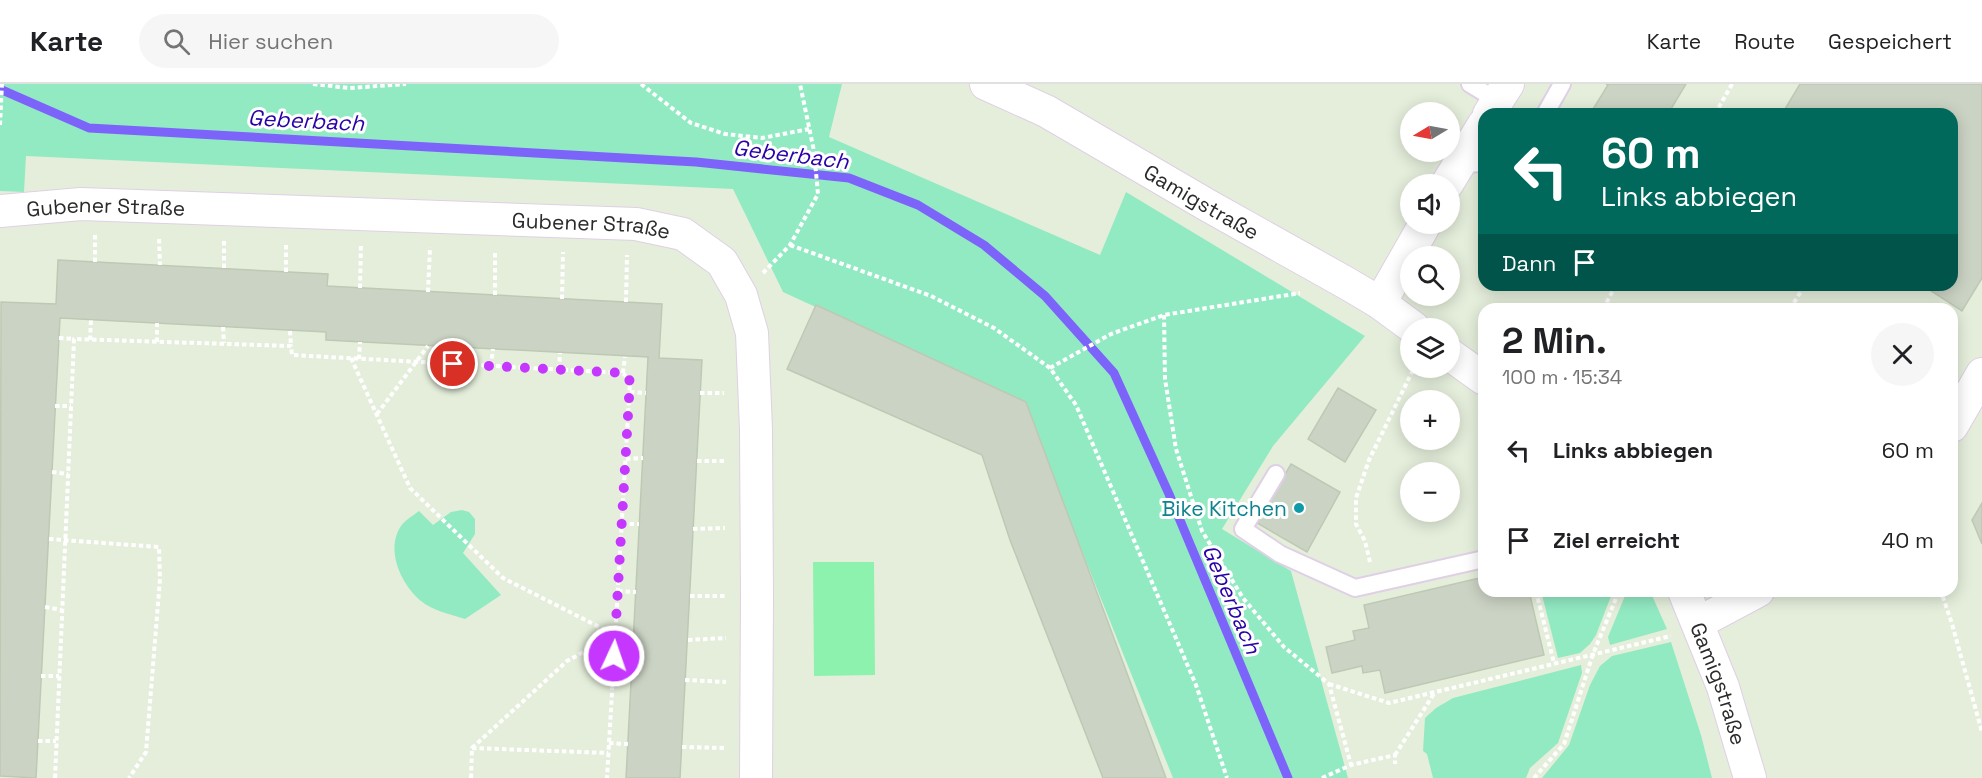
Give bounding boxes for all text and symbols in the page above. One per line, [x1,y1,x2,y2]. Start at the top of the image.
search box [139,14,559,68]
text: Karte [30,23,103,59]
icon: search [160,25,193,58]
text: Hier suchen [208,27,333,55]
text: Karte [1647,28,1701,55]
text: Route [1734,28,1795,55]
text: Gespeichert [1828,28,1952,55]
north arrow [1400,102,1460,162]
map controls [1400,102,1460,522]
water label: Geberbach [247,103,365,137]
text: 60 m [1601,127,1701,180]
icon: left [1502,132,1580,210]
water label: Geberbach [732,133,851,175]
street label: Gamigstraße [1139,158,1264,245]
button: sound [1400,174,1460,234]
text: Links abbiegen [1601,179,1797,214]
street label: Gubener Straße [25,190,186,222]
street label: Gubener Straße [511,206,673,244]
button: search [1400,246,1460,306]
icon: arrive [1568,246,1601,279]
text: Dann [1502,249,1556,277]
button: layers [1400,318,1460,378]
text: 2 Min. [1502,318,1607,364]
button: close [1871,323,1934,386]
pin [427,338,478,389]
icon: arrive [436,347,469,380]
text: 100 m · 15:34 [1502,364,1622,390]
button: + [1400,390,1460,450]
icon: left [1502,434,1535,467]
text: Links abbiegen [1553,436,1713,464]
text: 60 m [1882,436,1934,464]
button: − [1400,462,1460,522]
place label: Bike Kitchen [1161,495,1287,522]
marker: Bike Kitchen [1292,501,1306,515]
icon: arrive [1502,524,1535,557]
text: Ziel erreicht [1553,526,1680,554]
text: 40 m [1882,526,1934,554]
water label: Geberbach [1196,540,1268,658]
street label: Gamigstraße [1685,618,1753,748]
position arrow [582,624,646,688]

